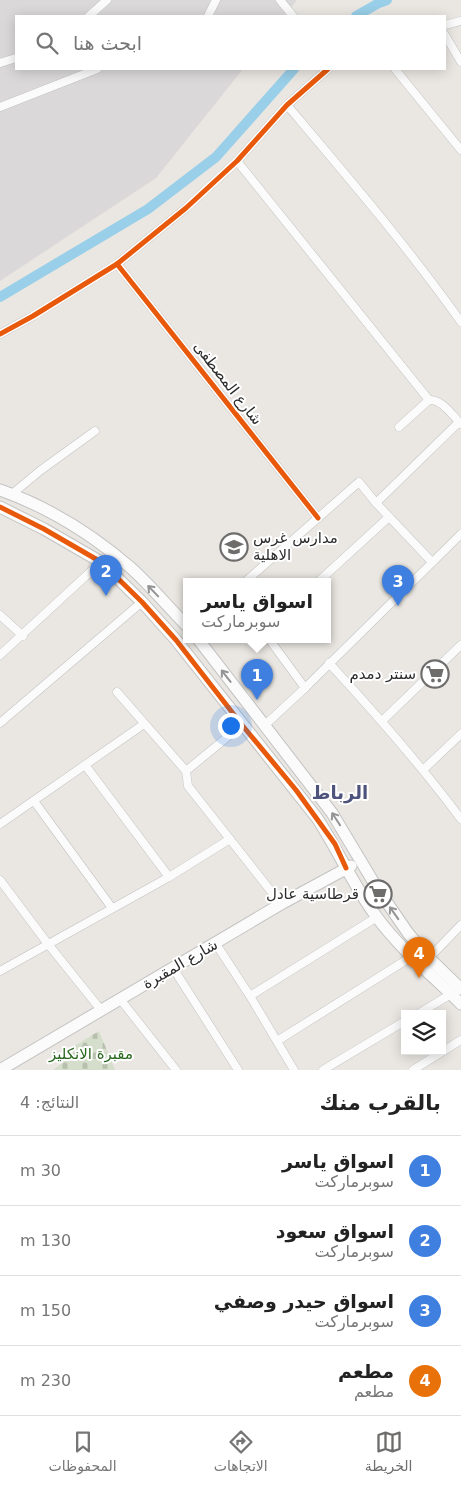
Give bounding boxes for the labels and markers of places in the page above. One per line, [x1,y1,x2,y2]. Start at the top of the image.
place label: مدارس غرس الاهلية [253,529,338,564]
school or university icon: مدارس غرس الاهلية [219,532,249,562]
pin: 2 [90,555,122,596]
pin: 3 [382,565,414,606]
pin: 1 [241,659,273,700]
supermarket icon: سنتر دمدم [420,659,450,689]
place label: سنتر دمدم [349,665,416,683]
supermarket icon: قرطاسية عادل [363,879,393,909]
place label: قرطاسية عادل [266,885,359,903]
pin: 4 [403,937,435,978]

